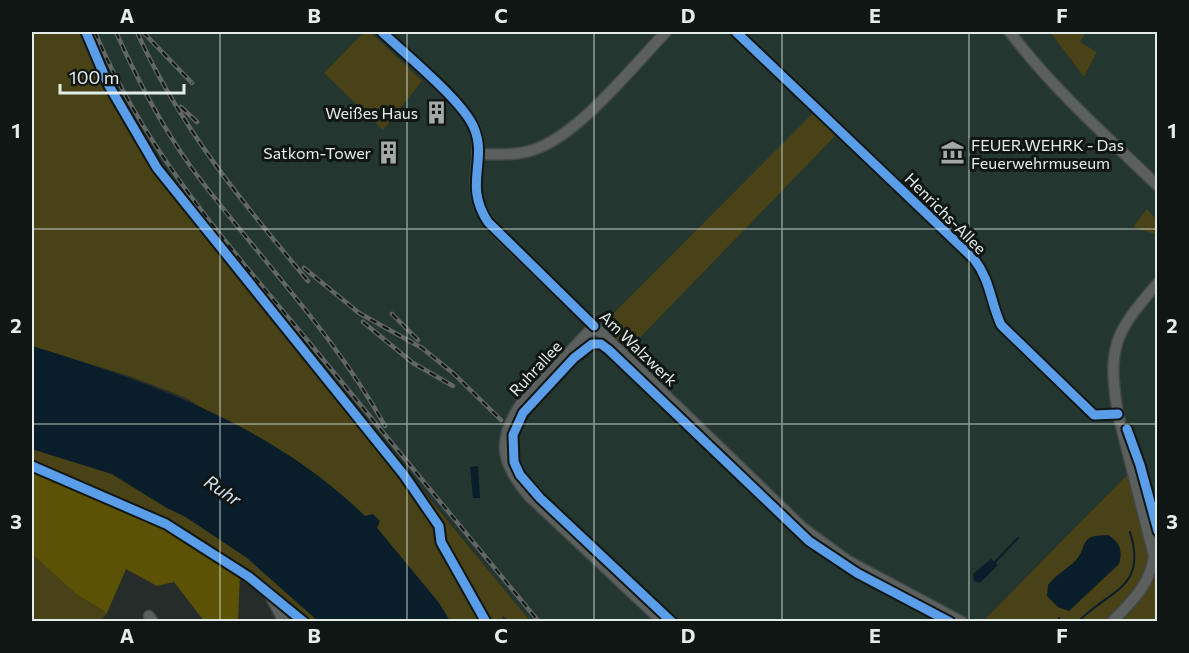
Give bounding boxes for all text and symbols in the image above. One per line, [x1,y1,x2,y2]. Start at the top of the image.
text: A [120,3,134,27]
text: B [307,3,321,27]
text: C [494,3,508,27]
text: D [681,3,695,27]
text: E [869,3,881,27]
text: F [1056,3,1068,27]
scale bar [60,57,184,95]
text: 100 m [69,66,119,88]
building icon: Weißes Haus [423,99,449,125]
place label: Weißes Haus [325,103,418,122]
text: 1 [11,118,21,142]
text: 1 [1167,118,1177,142]
place label: FEUER.WEHRK - Das Feuerwehrmuseum [971,135,1124,172]
building icon: Satkom-Tower [376,139,402,165]
museum icon: FEUER.WEHRK - Das Feuerwehrmuseum [940,140,966,166]
place label: Satkom-Tower [263,143,372,162]
street label: Henrichs-Allee [901,168,991,258]
street label: Am Walzwerk [596,306,682,390]
text: 2 [10,313,22,337]
text: 2 [1166,313,1178,337]
street label: Ruhrallee [505,337,565,399]
water label: Ruhr [200,470,246,511]
text: 3 [10,509,22,533]
text: 3 [1166,509,1178,533]
text: A [120,623,134,647]
text: B [307,623,321,647]
text: C [494,623,508,647]
text: D [681,623,695,647]
text: E [869,623,881,647]
text: F [1056,623,1068,647]

